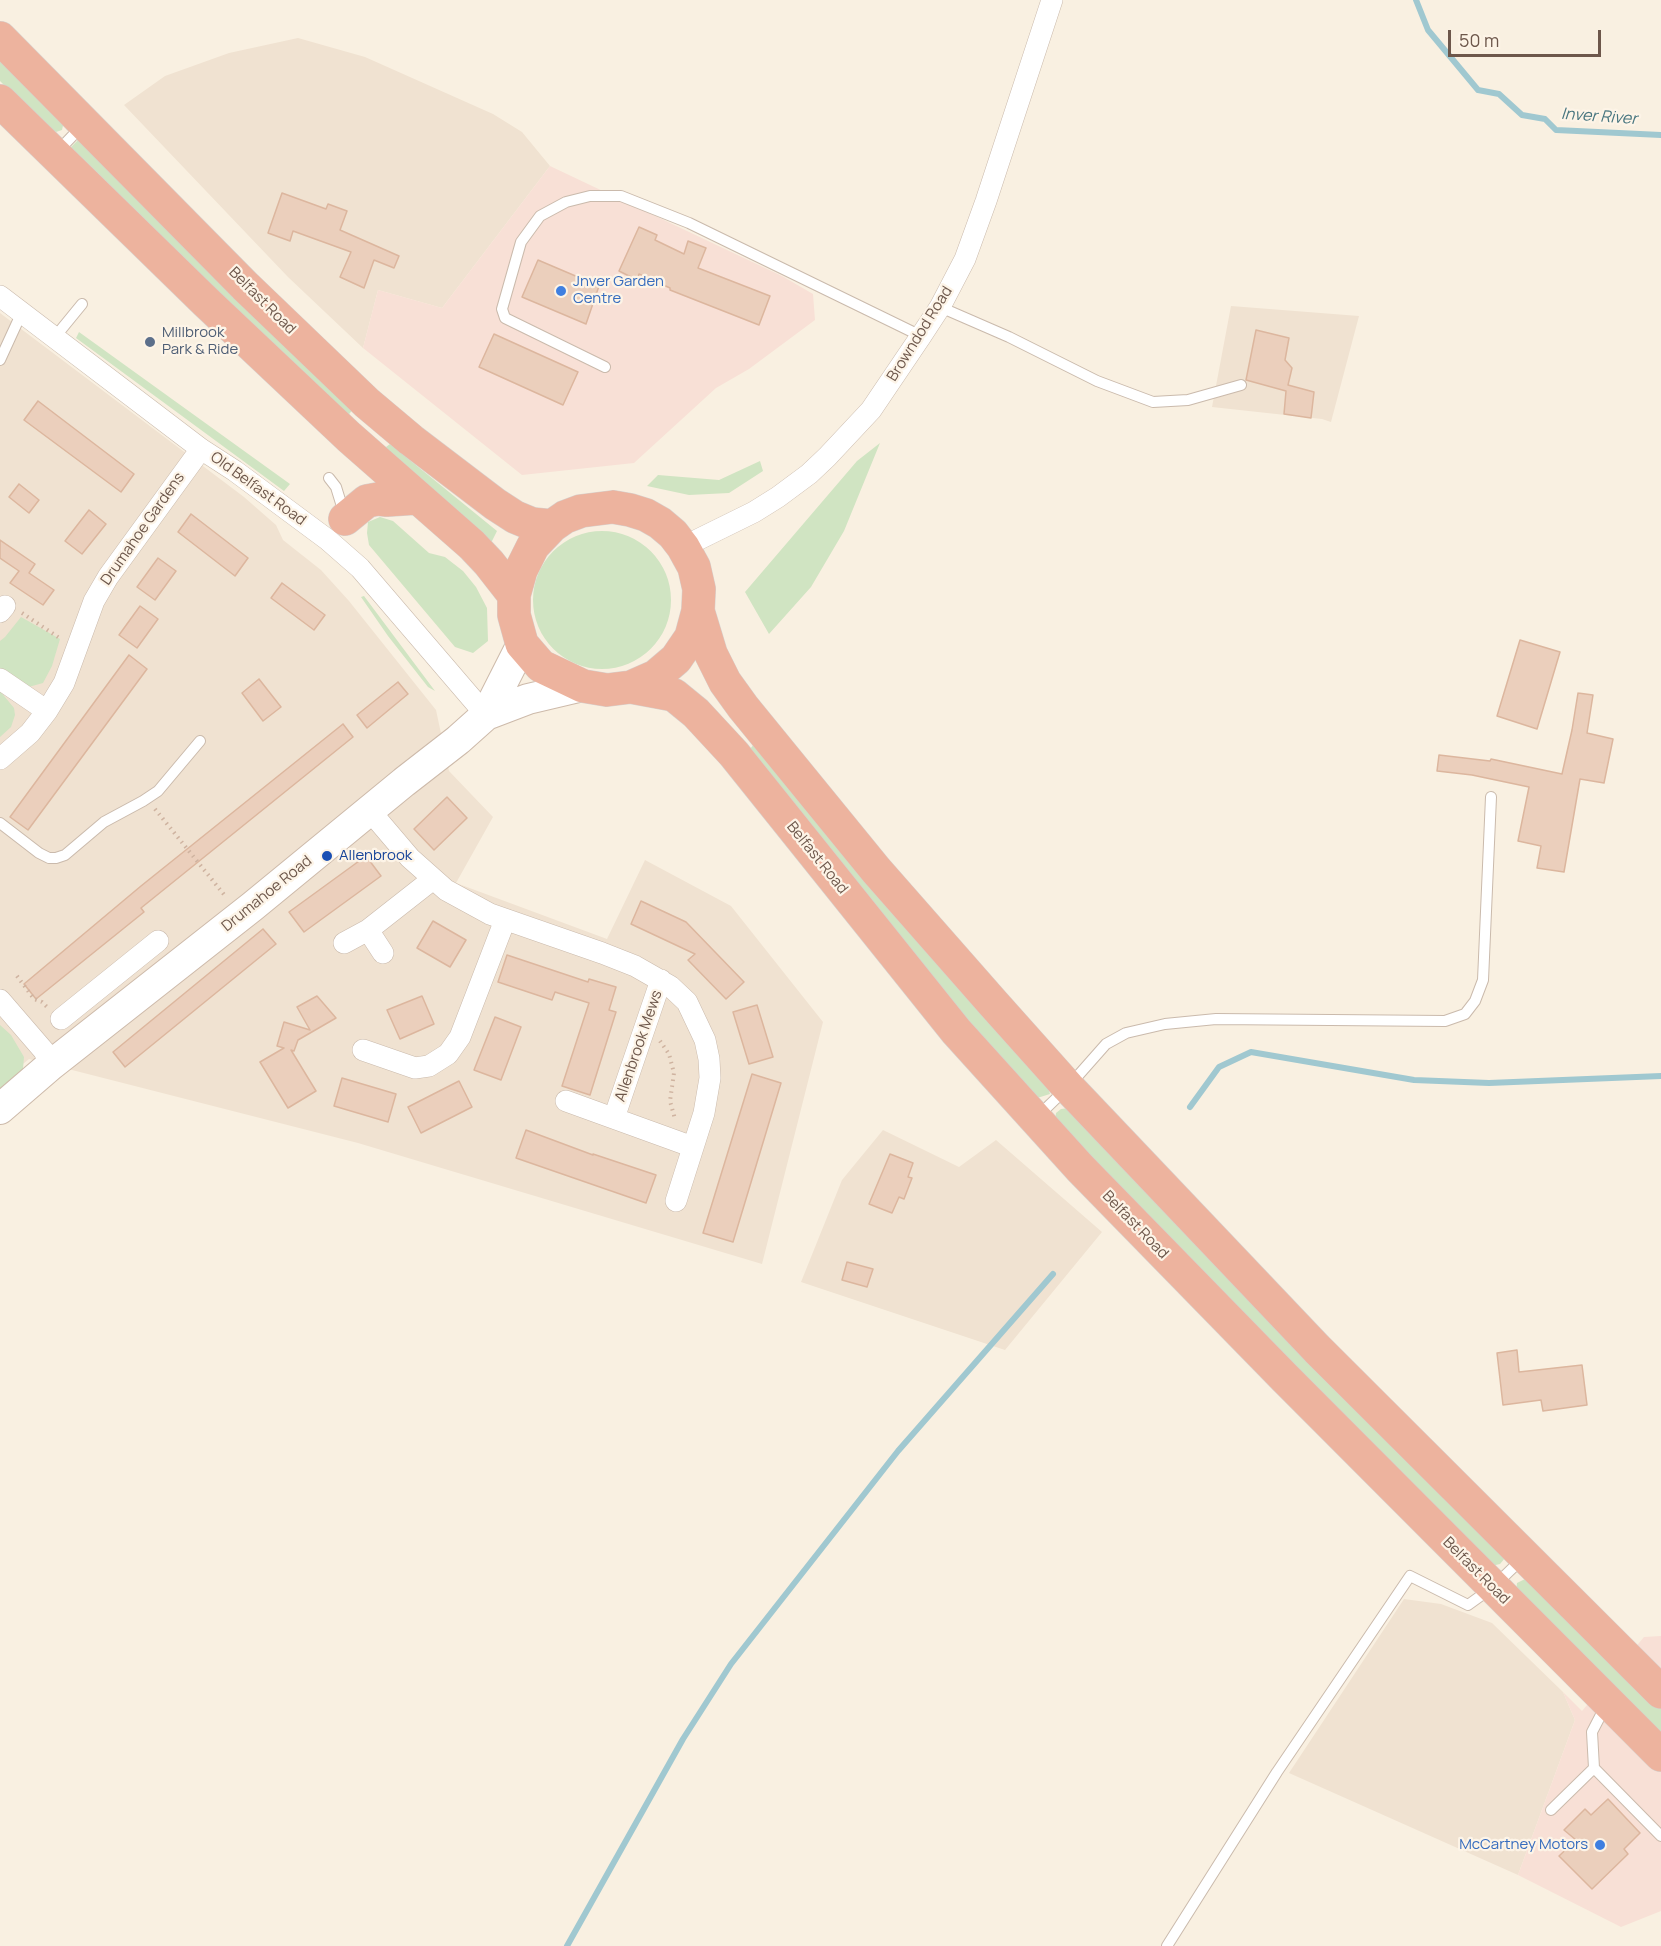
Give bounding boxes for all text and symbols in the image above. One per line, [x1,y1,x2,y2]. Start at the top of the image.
scale bar [1451,18,1604,56]
text: 50 m [1459,28,1499,52]
water label: Inver River [1560,105,1638,129]
street label: Belfast Road [225,264,299,338]
place label: Jnver Garden Centre [573,273,664,308]
street label: Browndod Road [884,283,956,385]
marker: Jnver Garden Centre [554,284,568,298]
place label: Millbrook Park & Ride [162,324,238,359]
marker: Millbrook Park & Ride [143,335,157,349]
street label: Old Belfast Road [207,448,309,530]
street label: Drumahoe Gardens [97,469,189,589]
street label: Belfast Road [783,818,851,898]
place label: Allenbrook [339,847,412,865]
marker: Allenbrook [320,849,334,863]
street label: Drumahoe Road [218,852,316,936]
street label: Allenbrook Mews [612,988,666,1104]
street label: Belfast Road [1098,1187,1172,1263]
street label: Belfast Road [1439,1534,1513,1608]
place label: McCartney Motors [1459,1836,1588,1854]
marker: McCartney Motors [1593,1838,1607,1852]

